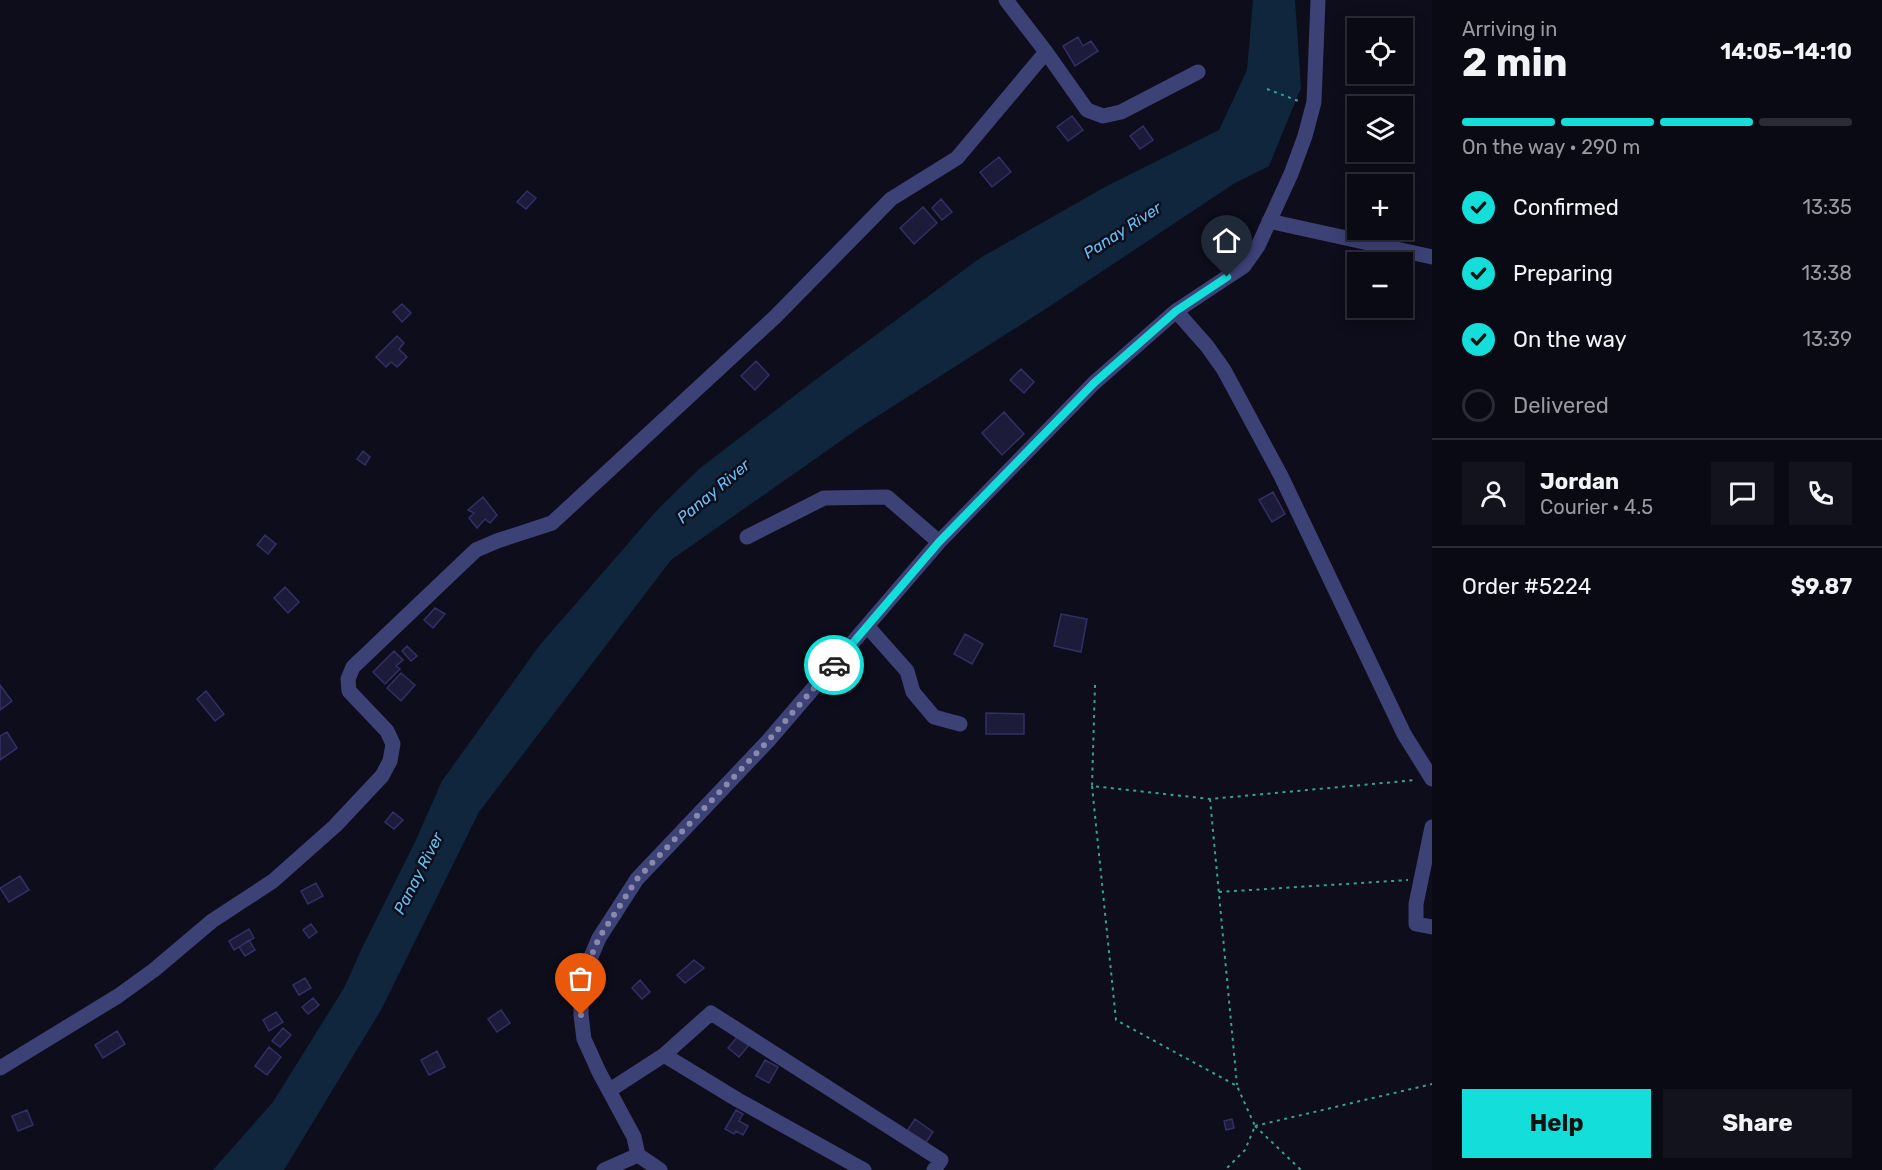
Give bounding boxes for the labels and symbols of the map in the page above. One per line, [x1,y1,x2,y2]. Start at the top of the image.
water label: Panay River [1080,198,1166,263]
pin [1201,215,1252,277]
water label: Panay River [673,455,754,527]
courier [804,635,864,695]
water label: Panay River [390,828,448,917]
pin [555,953,606,1015]

